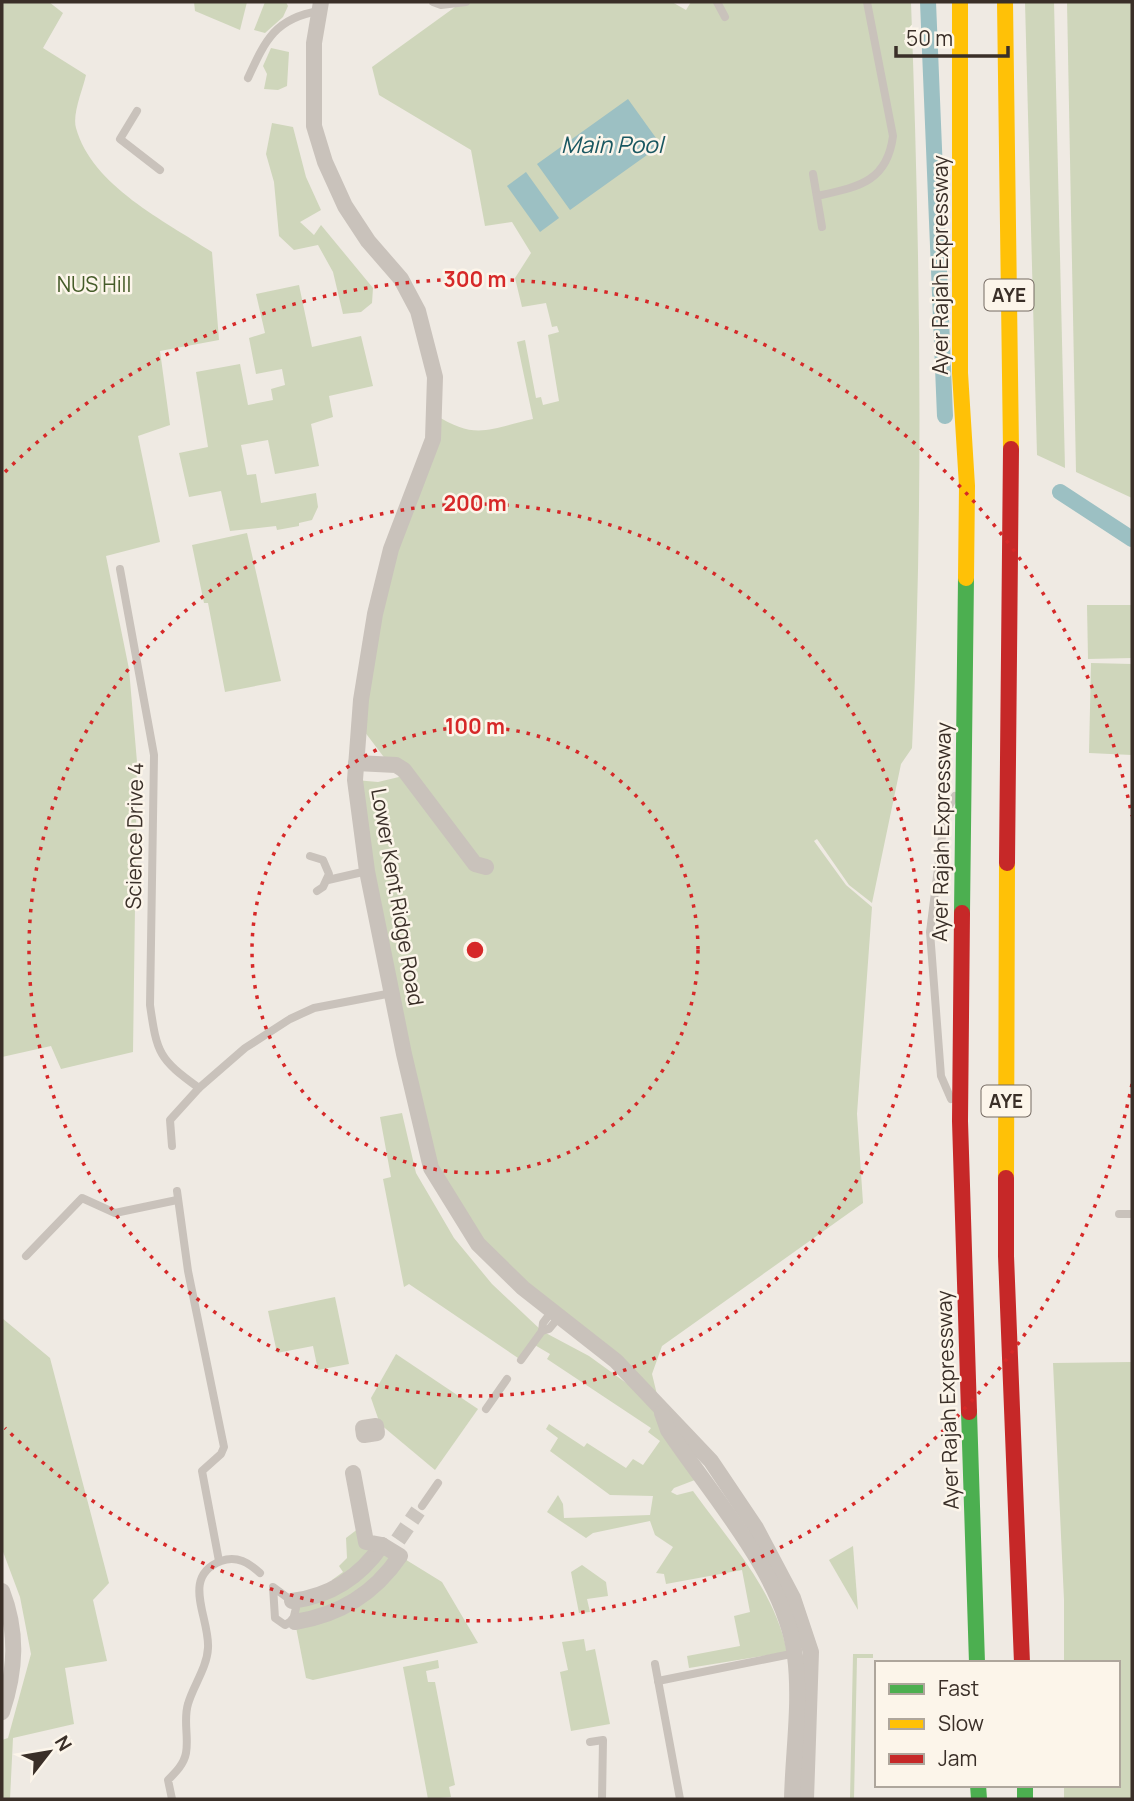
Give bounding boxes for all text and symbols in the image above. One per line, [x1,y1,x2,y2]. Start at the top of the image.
scale bar [896,14,1008,58]
text: 50 m [906,24,953,52]
water label: Main Pool [561,128,666,160]
street label: Ayer Rajah Expressway [926,155,954,375]
text: 300 m [444,265,506,293]
park label: NUS Hill [57,270,131,298]
road number: AYE [984,280,1034,310]
text: 200 m [443,489,507,517]
text: 100 m [445,712,505,740]
street label: Ayer Rajah Expressway [925,722,957,942]
street label: Science Drive 4 [119,762,149,910]
street label: Lower Kent Ridge Road [365,786,431,1008]
centre of rings [463,938,487,962]
road number: AYE [982,1086,1030,1116]
street label: Ayer Rajah Expressway [929,1290,965,1510]
legend [875,1661,1120,1787]
text: Fast [938,1674,979,1702]
text: Slow [938,1709,984,1737]
north arrow [14,1717,84,1787]
text: N [49,1731,78,1756]
text: Jam [938,1744,977,1772]

